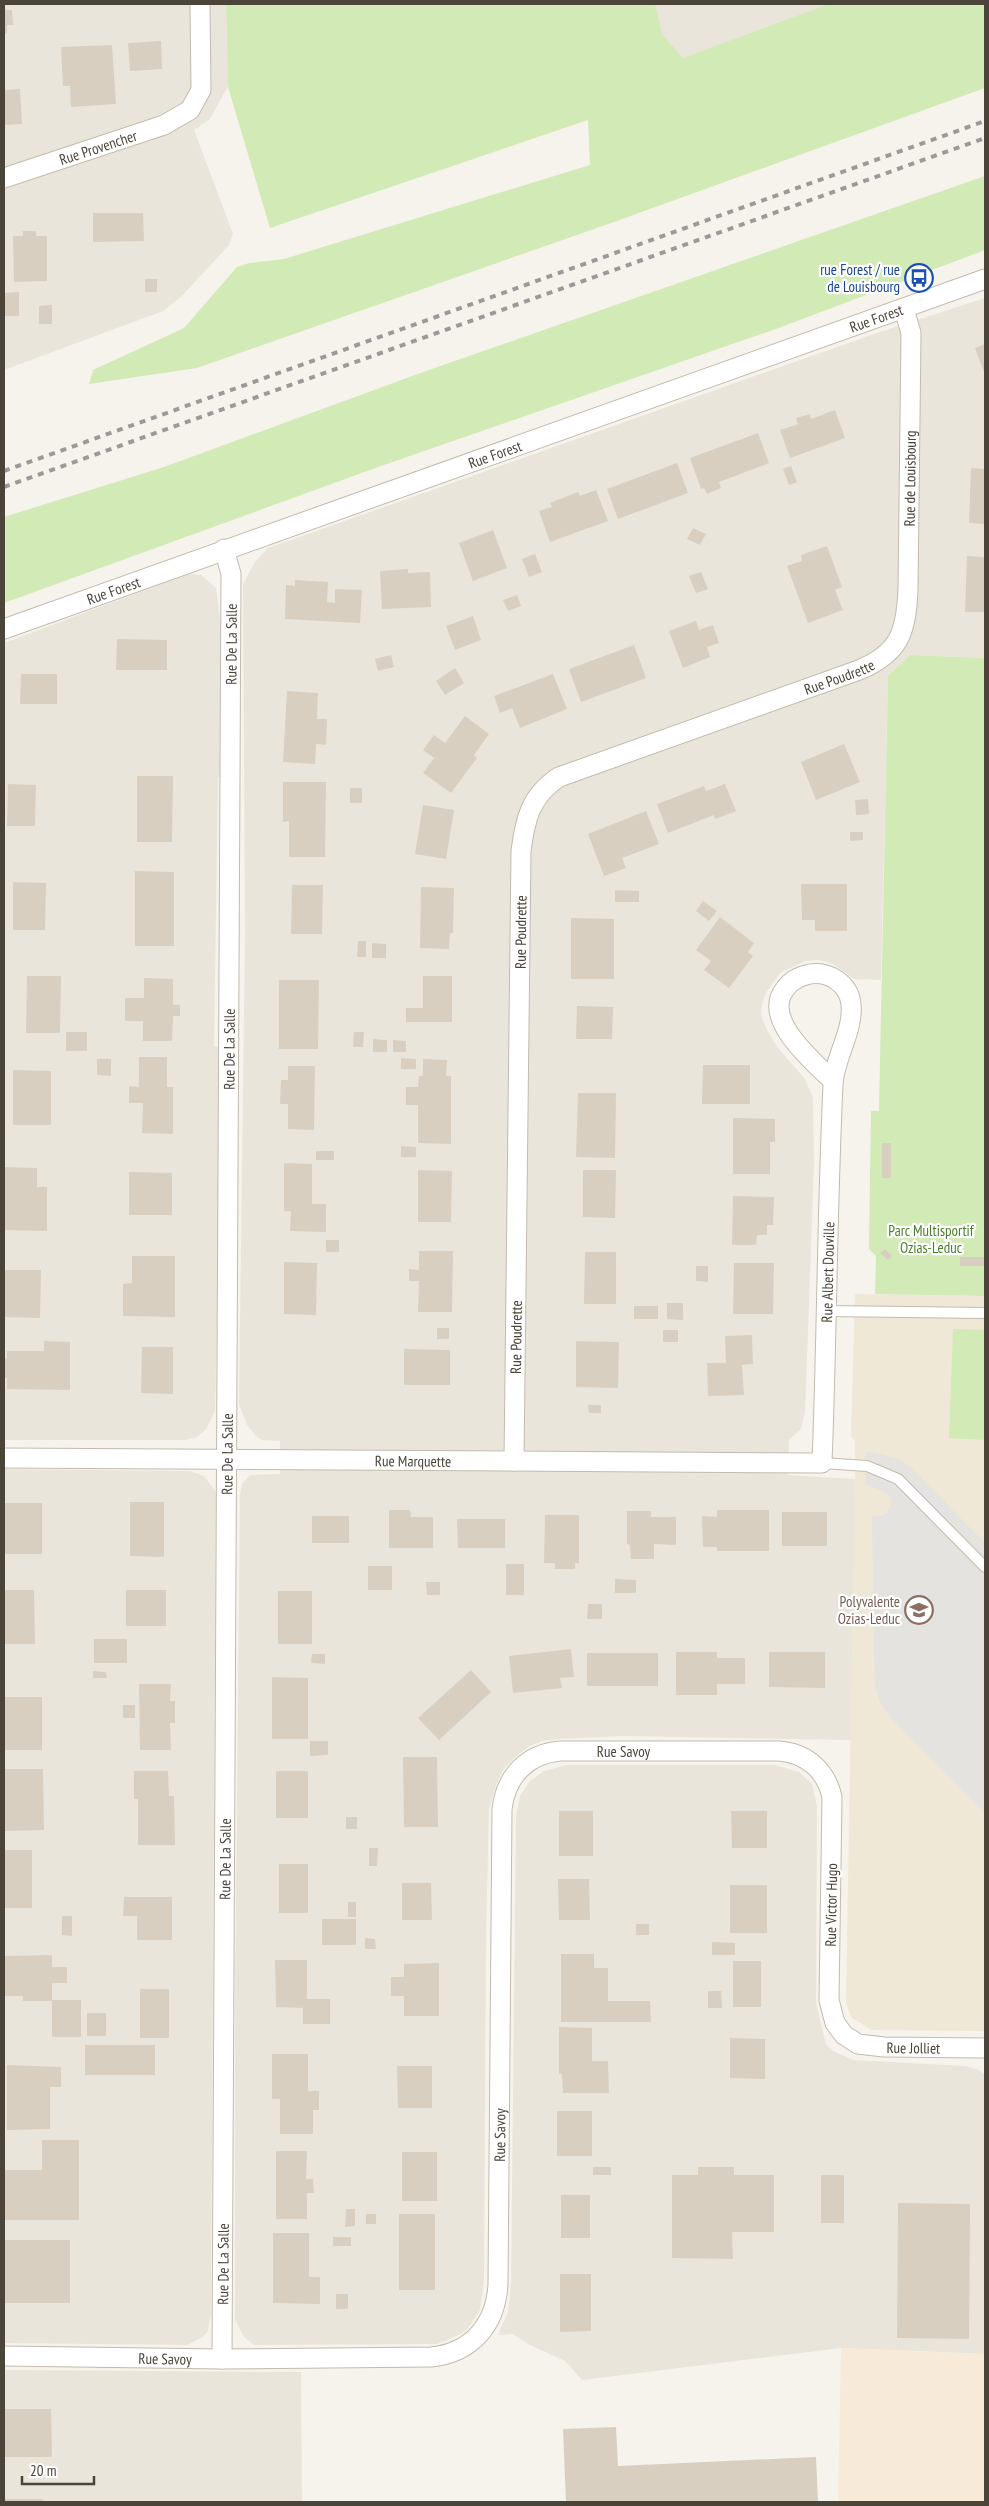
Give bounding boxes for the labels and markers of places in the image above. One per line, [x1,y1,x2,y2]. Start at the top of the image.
place label: rue Forest / rue de Louisbourg [820,260,900,296]
bus stop icon: rue Forest / rue de Louisbourg [904,263,934,293]
place label: Polyvalente Ozias-Leduc [838,1592,901,1628]
school or university icon: Polyvalente Ozias-Leduc [904,1595,934,1625]

